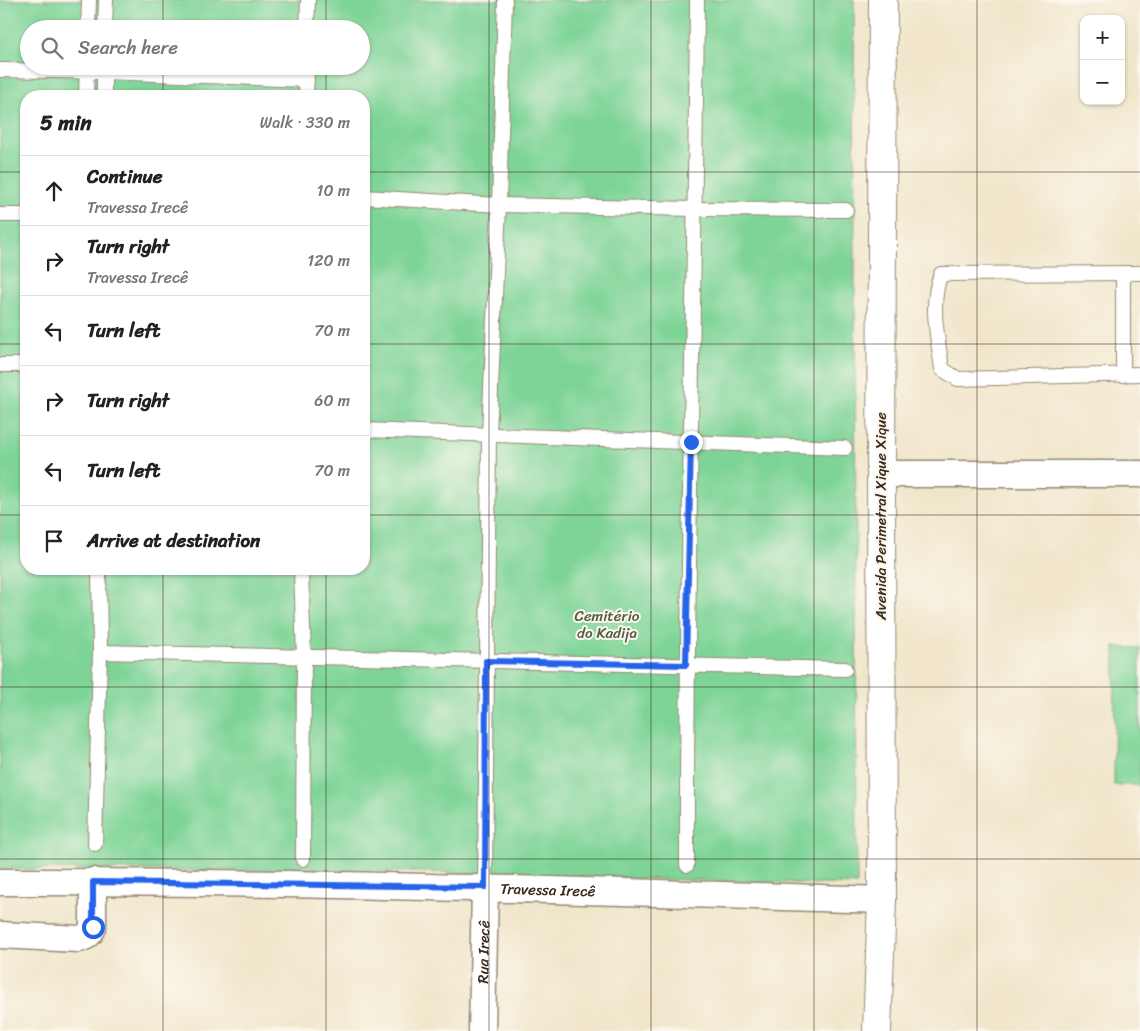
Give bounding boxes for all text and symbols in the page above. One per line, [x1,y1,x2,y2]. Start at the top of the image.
map controls [1080,15,1125,105]
button: + [1080,15,1125,60]
search box [20,20,370,75]
text: Search here [78,31,178,64]
icon: search [38,34,66,62]
button: − [1080,60,1125,105]
text: 5 min [40,104,92,142]
text: Walk · 330 m [260,108,350,137]
text: Continue [87,160,163,193]
text: 10 m [317,176,350,205]
icon: ahead [40,177,68,205]
text: Travessa Irecê [87,193,188,222]
text: Turn right [87,230,169,263]
text: 120 m [307,246,350,275]
icon: right [40,247,68,275]
text: Travessa Irecê [87,263,188,292]
text: Turn left [87,314,160,347]
text: 70 m [314,316,350,345]
icon: left [40,317,68,345]
text: Turn right [87,384,169,417]
text: 60 m [314,386,350,415]
icon: right [40,387,68,415]
street label: Avenida Perimetral Xique Xique [868,412,894,621]
route end [680,431,703,454]
text: Turn left [87,454,160,487]
text: 70 m [314,456,350,485]
icon: left [40,457,68,485]
text: Arrive at destination [87,524,260,557]
icon: arrive [40,527,68,555]
park label: Cemitério do Kadija [575,603,640,646]
street label: Travessa Irecê [500,876,596,904]
route start [82,916,105,939]
street label: Rua Irecê [470,920,497,984]

